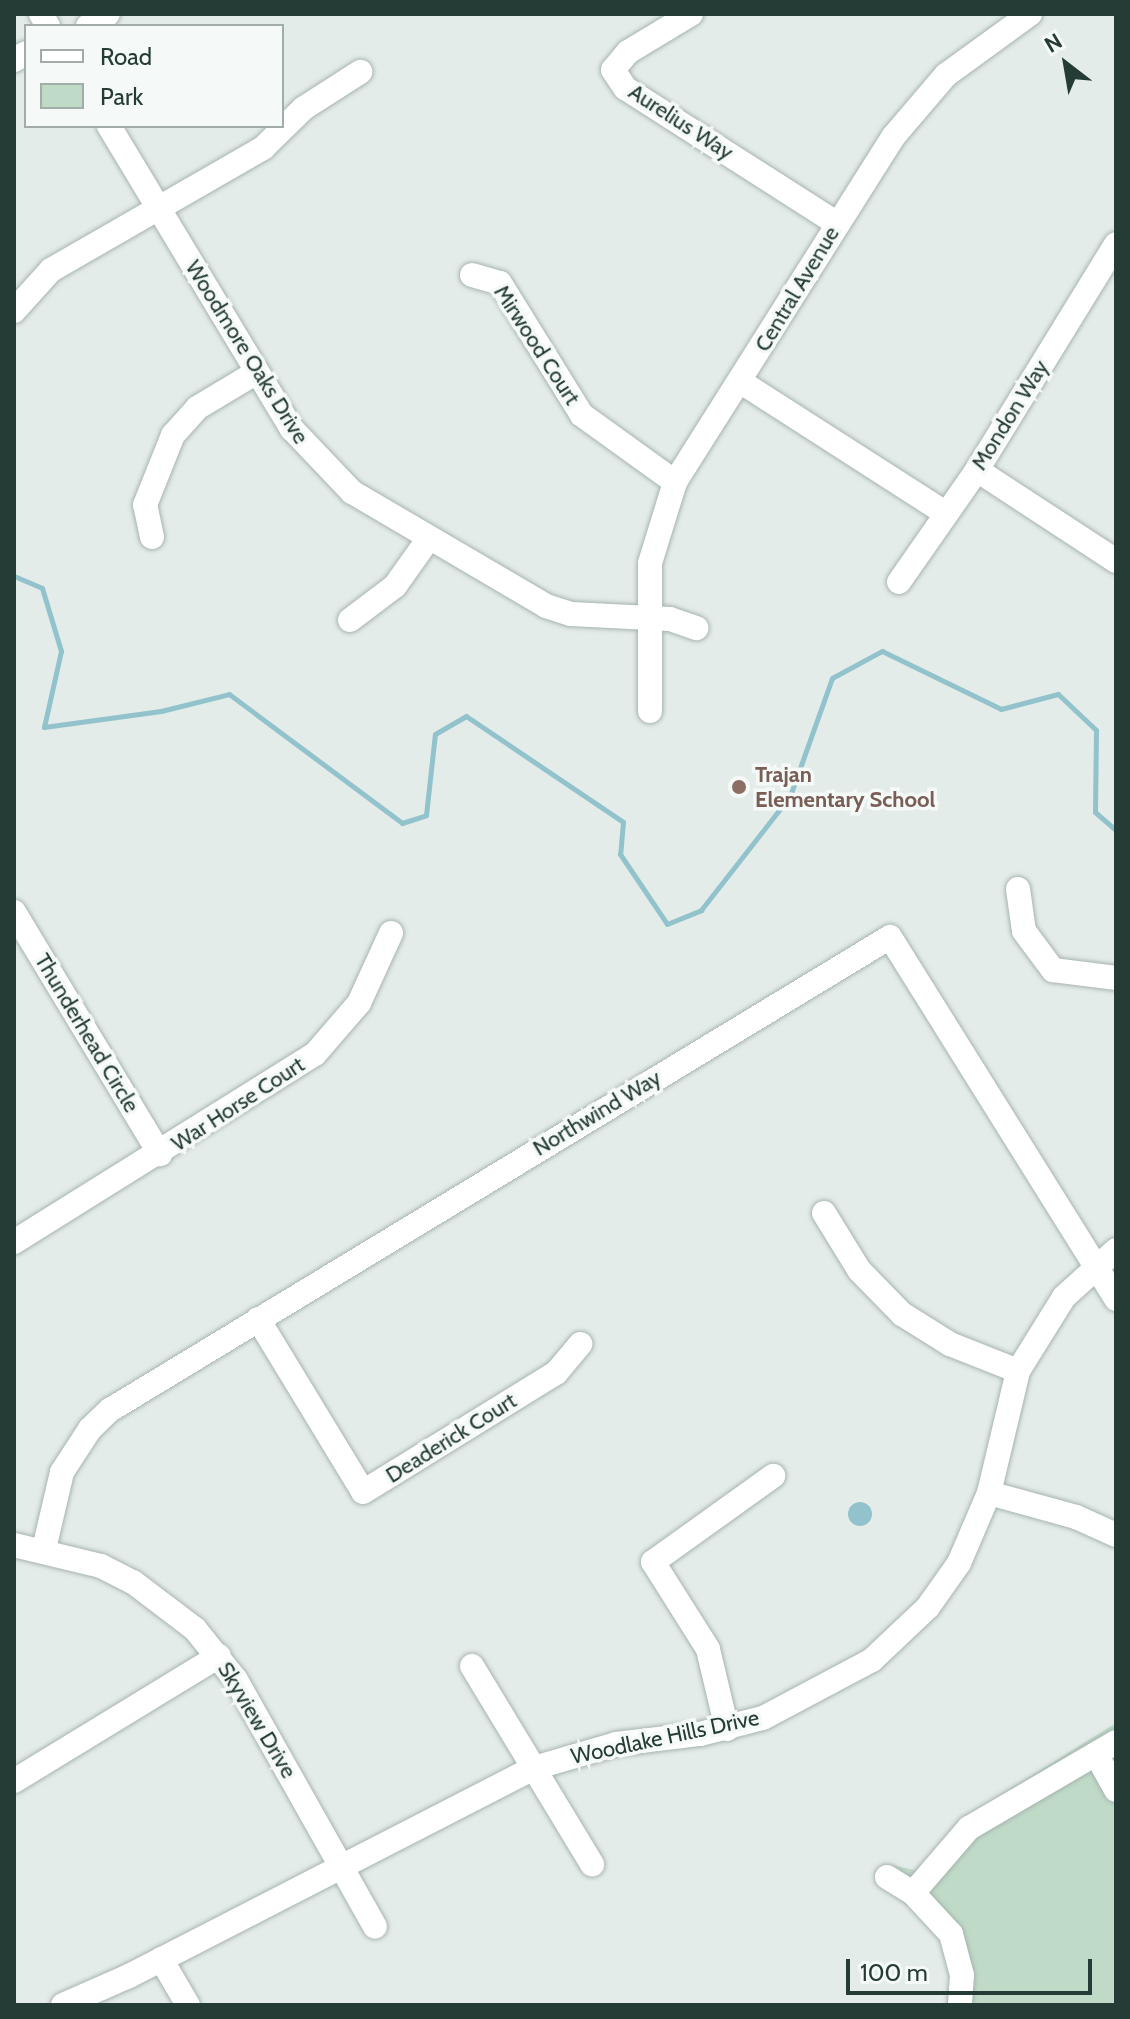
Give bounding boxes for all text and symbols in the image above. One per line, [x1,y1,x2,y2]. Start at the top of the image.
legend [24,24,284,128]
north arrow [1026,24,1106,104]
text: N [1040,27,1067,59]
text: Road [100,42,152,71]
street label: Aurelius Way [624,78,738,166]
text: Park [100,82,143,111]
street label: Central Avenue [749,222,845,356]
street label: Woodmore Oaks Drive [180,255,314,449]
street label: Mirwood Court [488,280,586,410]
street label: Mondon Way [966,355,1054,475]
place label: Trajan Elementary School [755,761,935,812]
marker: Trajan Elementary School [730,778,748,796]
street label: Thunderhead Circle [29,949,145,1117]
street label: War Horse Court [167,1051,309,1157]
street label: Northwind Way [528,1064,666,1162]
street label: Deaderick Court [381,1387,521,1489]
street label: Skyview Drive [212,1657,302,1783]
street label: Woodlake Hills Drive [569,1704,761,1770]
scale bar [850,1943,1096,1993]
text: 100 m [860,1958,928,1987]

